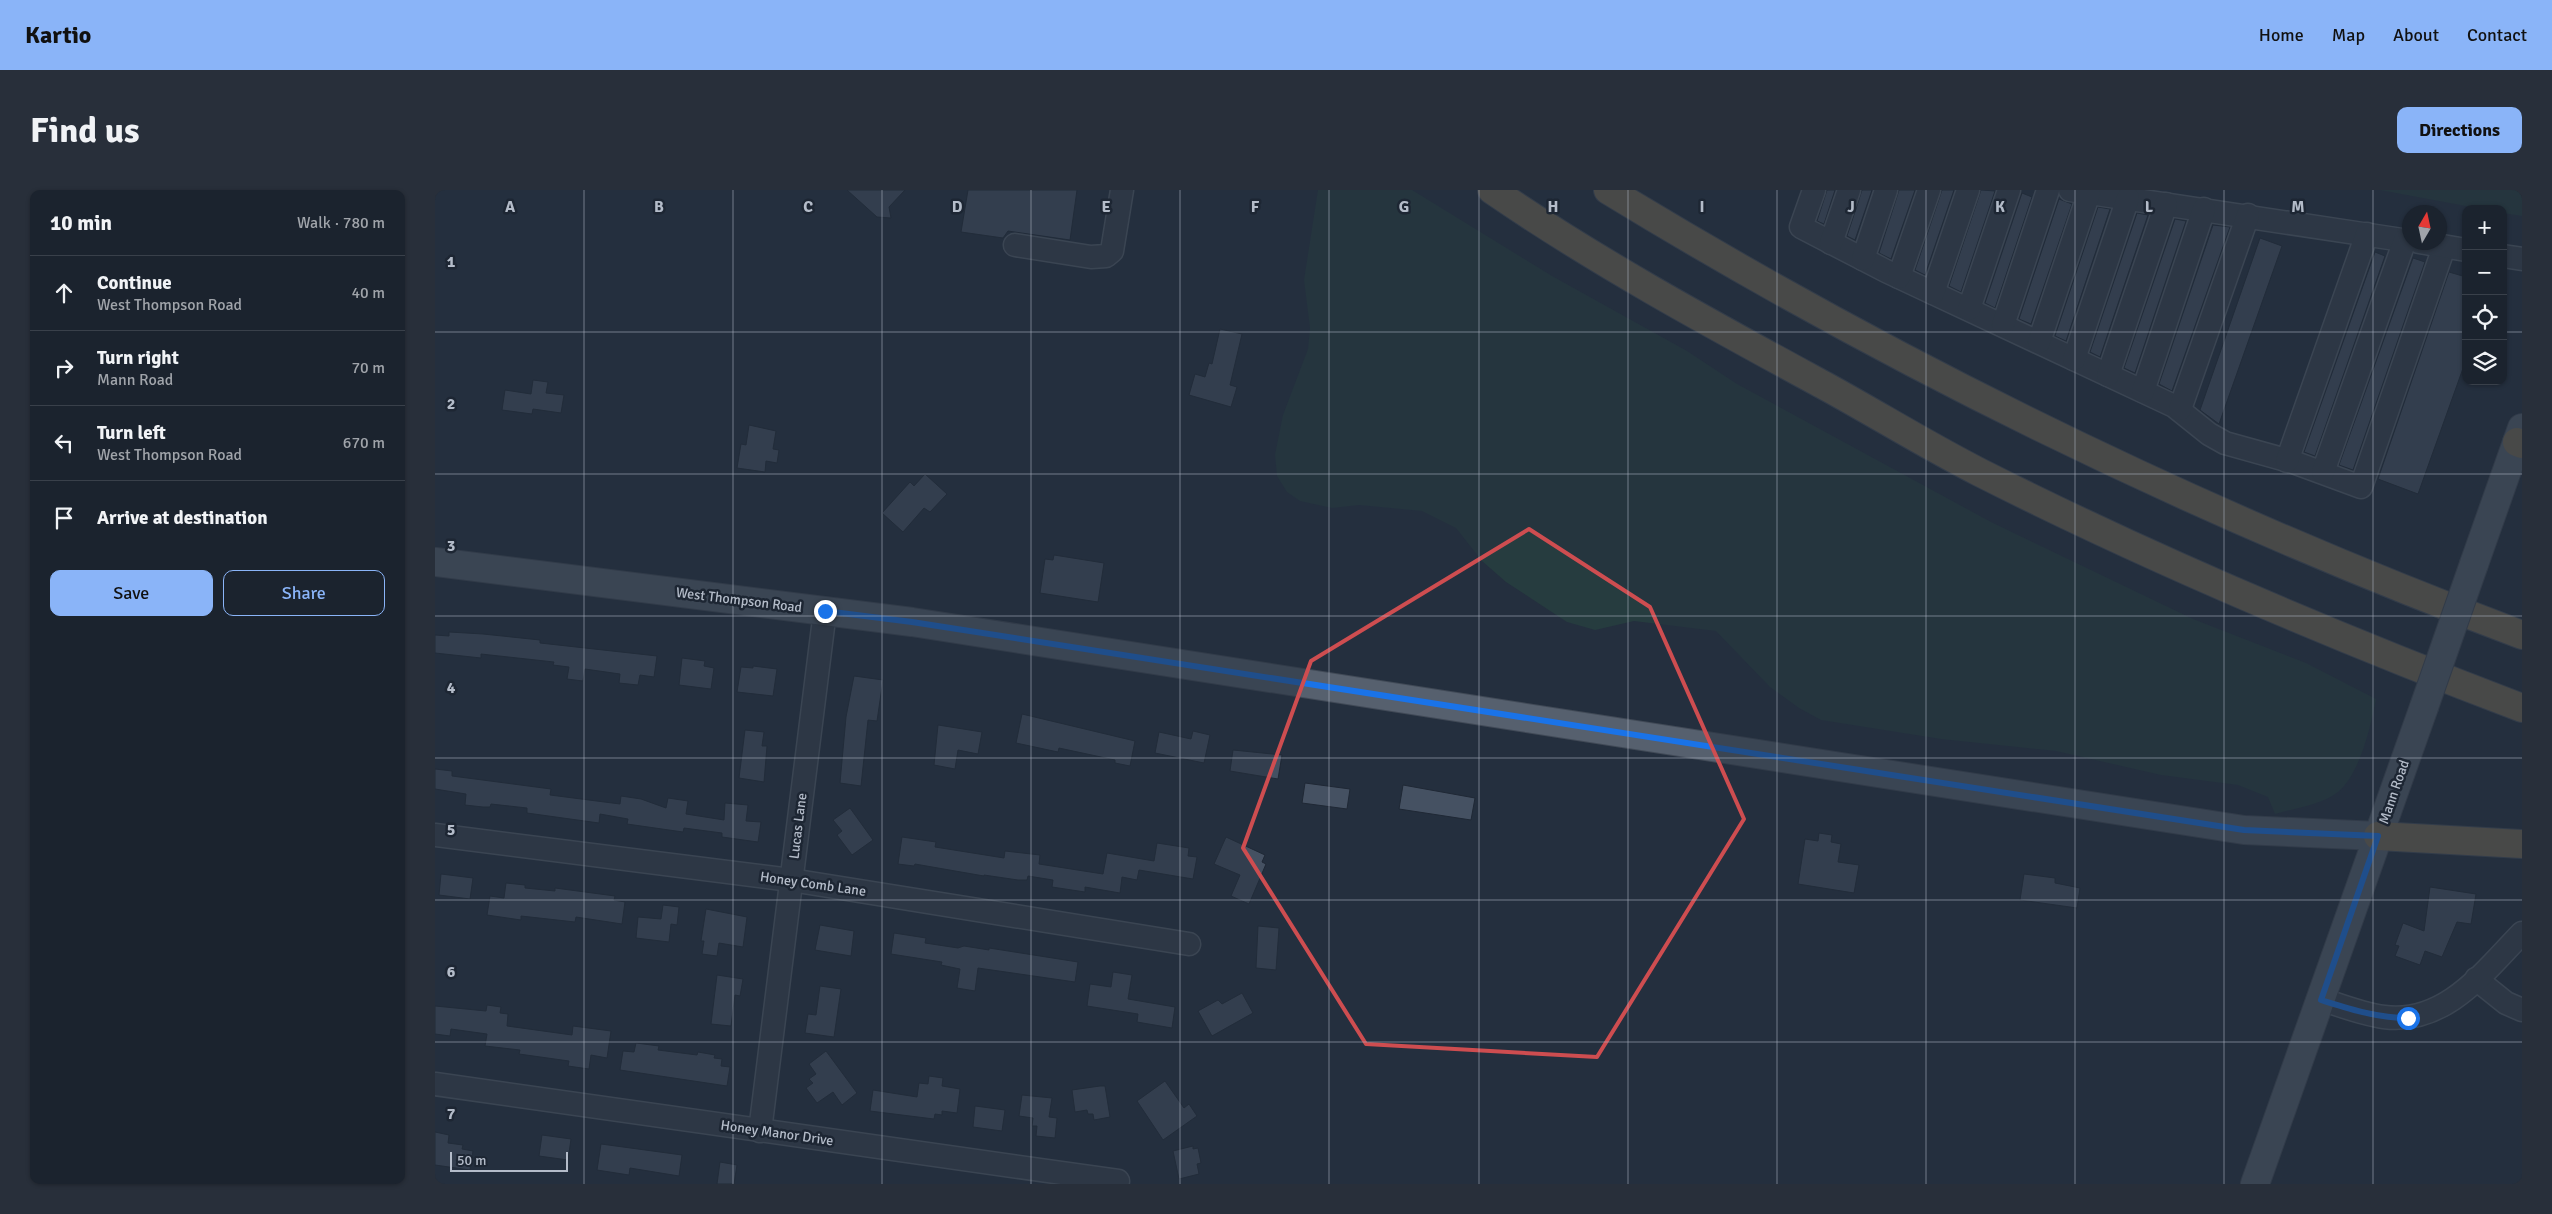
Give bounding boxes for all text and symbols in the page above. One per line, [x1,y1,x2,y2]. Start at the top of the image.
text: Kartio [25,20,91,50]
text: Home [2259,24,2304,46]
text: Map [2332,24,2365,46]
text: About [2393,24,2439,46]
text: Contact [2467,24,2527,46]
button: Directions [2397,107,2522,153]
text: Find us [30,109,140,152]
text: A [505,197,516,217]
text: B [654,197,664,217]
text: C [803,197,813,217]
text: D [952,197,963,217]
text: E [1101,197,1111,217]
text: F [1251,197,1260,217]
text: G [1399,197,1409,217]
text: H [1548,197,1558,217]
text: I [1699,197,1705,217]
text: J [1847,197,1855,217]
text: K [1995,197,2005,217]
text: L [2145,197,2154,217]
text: M [2291,197,2305,217]
north arrow [2402,205,2447,250]
map controls [2462,205,2507,385]
button: + [2462,205,2507,250]
text: 10 min [50,210,112,236]
text: Walk · 780 m [297,213,385,233]
button: − [2462,250,2507,295]
text: 1 [447,252,456,272]
text: Continue [97,271,172,295]
icon: ahead [50,279,78,307]
text: 40 m [351,283,385,303]
text: West Thompson Road [97,295,242,315]
button: locate [2462,295,2507,340]
button: layers [2462,340,2507,385]
text: Turn right [97,346,179,370]
icon: right [50,354,78,382]
text: 70 m [351,358,385,378]
text: Mann Road [97,370,173,390]
text: 2 [447,394,455,414]
text: Turn left [97,421,166,445]
icon: left [50,429,78,457]
text: 670 m [343,433,385,453]
text: West Thompson Road [97,445,242,465]
icon: arrive [50,504,78,532]
text: Arrive at destination [97,506,268,530]
text: 3 [447,536,455,556]
button: Save [50,570,213,616]
button: Share [223,570,385,616]
street label: West Thompson Road [675,584,803,616]
route end [814,600,837,623]
text: 4 [447,678,456,698]
street label: Mann Road [2375,758,2413,826]
street label: Lucas Lane [786,792,810,860]
text: 5 [447,820,455,840]
street label: Honey Comb Lane [759,868,867,900]
text: 6 [447,962,456,982]
route start [2397,1007,2420,1030]
text: 7 [447,1104,456,1124]
street label: Honey Manor Drive [720,1117,834,1149]
scale bar [450,1149,567,1172]
text: 50 m [457,1152,486,1169]

